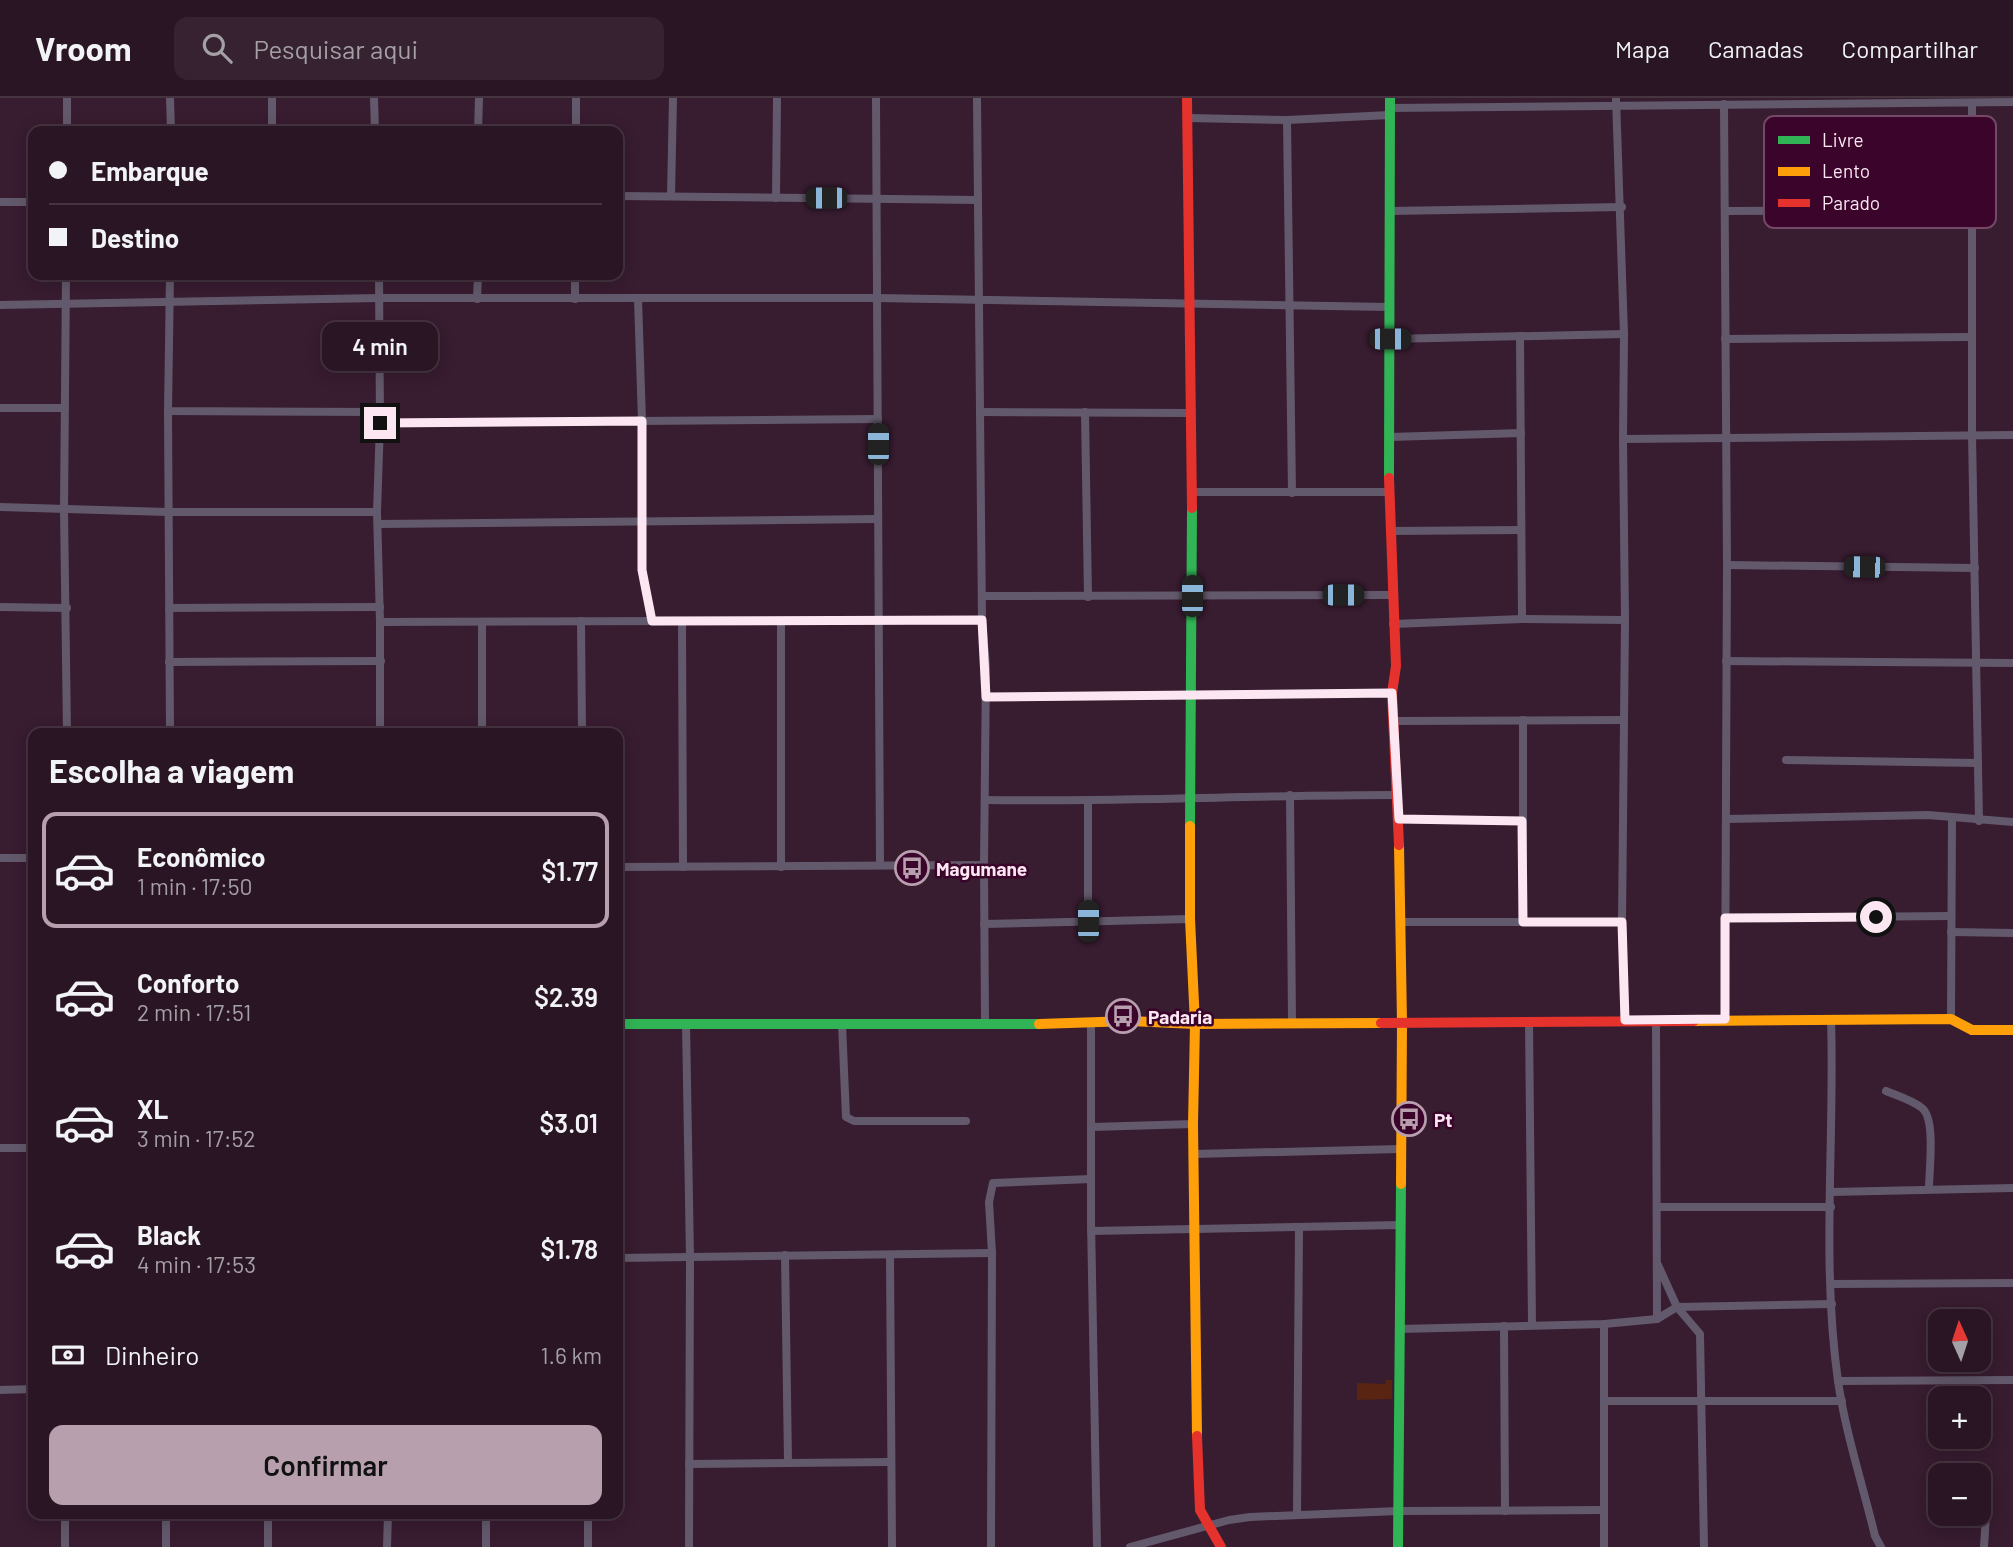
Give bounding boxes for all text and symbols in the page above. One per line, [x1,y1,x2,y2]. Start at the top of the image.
search box [174,17,664,80]
text: Vroom [35,28,132,68]
icon: search [198,29,236,67]
text: Pesquisar aqui [254,33,418,64]
text: Mapa [1615,34,1670,63]
text: Camadas [1708,34,1804,63]
text: Compartilhar [1842,34,1978,63]
legend [1764,116,1996,228]
text: Livre [1822,128,1864,151]
text: Embarque [91,155,209,186]
text: Lento [1822,159,1870,182]
car [806,188,848,209]
text: Parado [1822,191,1880,214]
text: Destino [91,222,179,253]
callout: 4 min [322,322,438,370]
car [1370,329,1412,350]
text: 4 min [352,332,408,360]
route end [364,407,396,439]
car [868,423,889,465]
car [1843,556,1886,578]
car [1182,575,1203,617]
car [1323,585,1365,606]
text: Escolha a viagem [49,751,294,789]
icon: car [53,839,116,902]
text: Econômico [137,841,266,872]
bus stop icon: Magumane [893,849,931,887]
text: $1.77 [542,855,598,886]
place label: Magumane [936,857,1027,880]
text: 1 min · 17:50 [137,872,253,900]
car [1078,900,1099,942]
route start [1860,901,1892,933]
icon: car [53,965,116,1028]
text: Conforto [137,967,240,998]
text: $2.39 [534,981,598,1012]
bus stop icon: Padaria [1104,997,1142,1035]
text: 2 min · 17:51 [137,998,251,1026]
place label: Padaria [1148,1005,1212,1028]
icon: car [53,1091,116,1154]
text: XL [137,1093,168,1124]
bus stop icon: Pt [1390,1100,1428,1138]
text: $3.01 [540,1107,598,1138]
place label: Pt [1434,1108,1453,1131]
text: 3 min · 17:52 [137,1124,256,1152]
icon: car [53,1217,116,1280]
text: Black [137,1219,201,1250]
text: $1.78 [540,1233,598,1264]
text: 4 min · 17:53 [137,1250,256,1278]
north arrow [1928,1309,1992,1372]
map controls [1928,1309,1991,1526]
icon: cash [49,1336,87,1374]
text: Dinheiro [105,1339,200,1370]
text: 1.6 km [541,1341,602,1369]
button: + [1928,1386,1991,1449]
button: Confirmar [49,1425,602,1505]
button: − [1928,1463,1991,1526]

